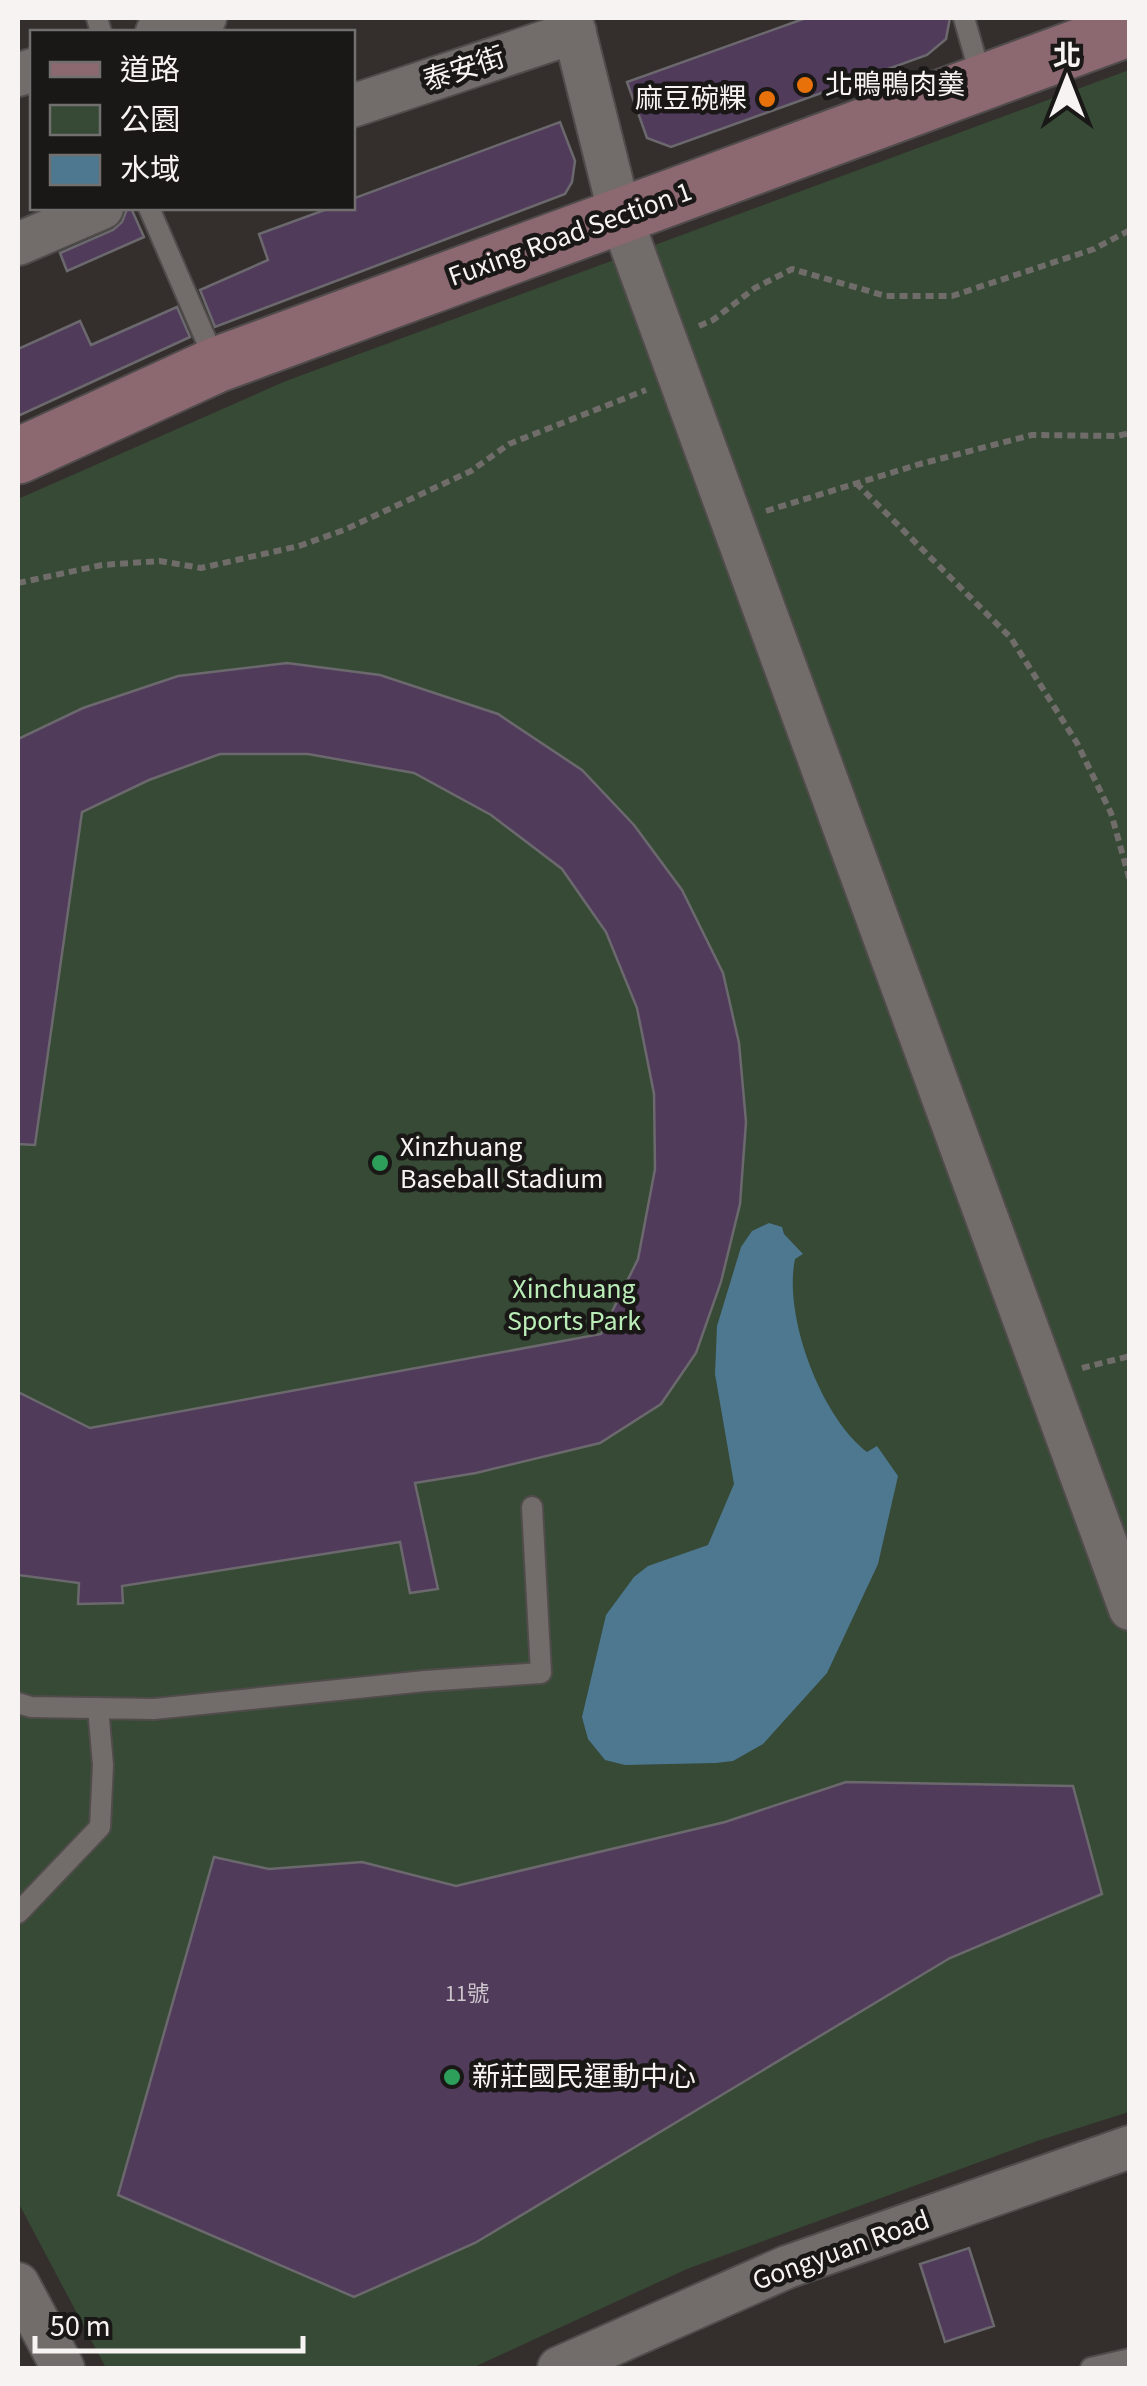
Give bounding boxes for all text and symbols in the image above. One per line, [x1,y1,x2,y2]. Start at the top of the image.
legend [30,30,355,210]
north arrow [1017,30,1117,130]
text: 北 [1053,36,1081,76]
street label: 泰安街 [418,37,510,101]
text: 道路 [120,49,180,92]
place label: 北鴨鴨肉羮 [825,65,965,105]
marker: 北鴨鴨肉羮 [794,74,816,96]
place label: 麻豆碗粿 [635,79,747,119]
marker: 麻豆碗粿 [756,88,778,110]
text: 公園 [120,99,180,142]
text: 水域 [120,149,180,192]
street label: Fuxing Road Section 1 [443,171,697,297]
place label: Xinzhuang Baseball Stadium [400,1127,603,1199]
marker: Xinzhuang Baseball Stadium [369,1152,391,1174]
park label: Xinchuang Sports Park [507,1269,641,1341]
house number: 11號 [445,1978,489,2010]
place label: 新莊國民運動中心 [472,2057,696,2097]
marker: 新莊國民運動中心 [441,2066,463,2088]
street label: Gongyuan Road [747,2199,935,2301]
scale bar [35,2291,302,2353]
text: 50 m [50,2305,111,2348]

